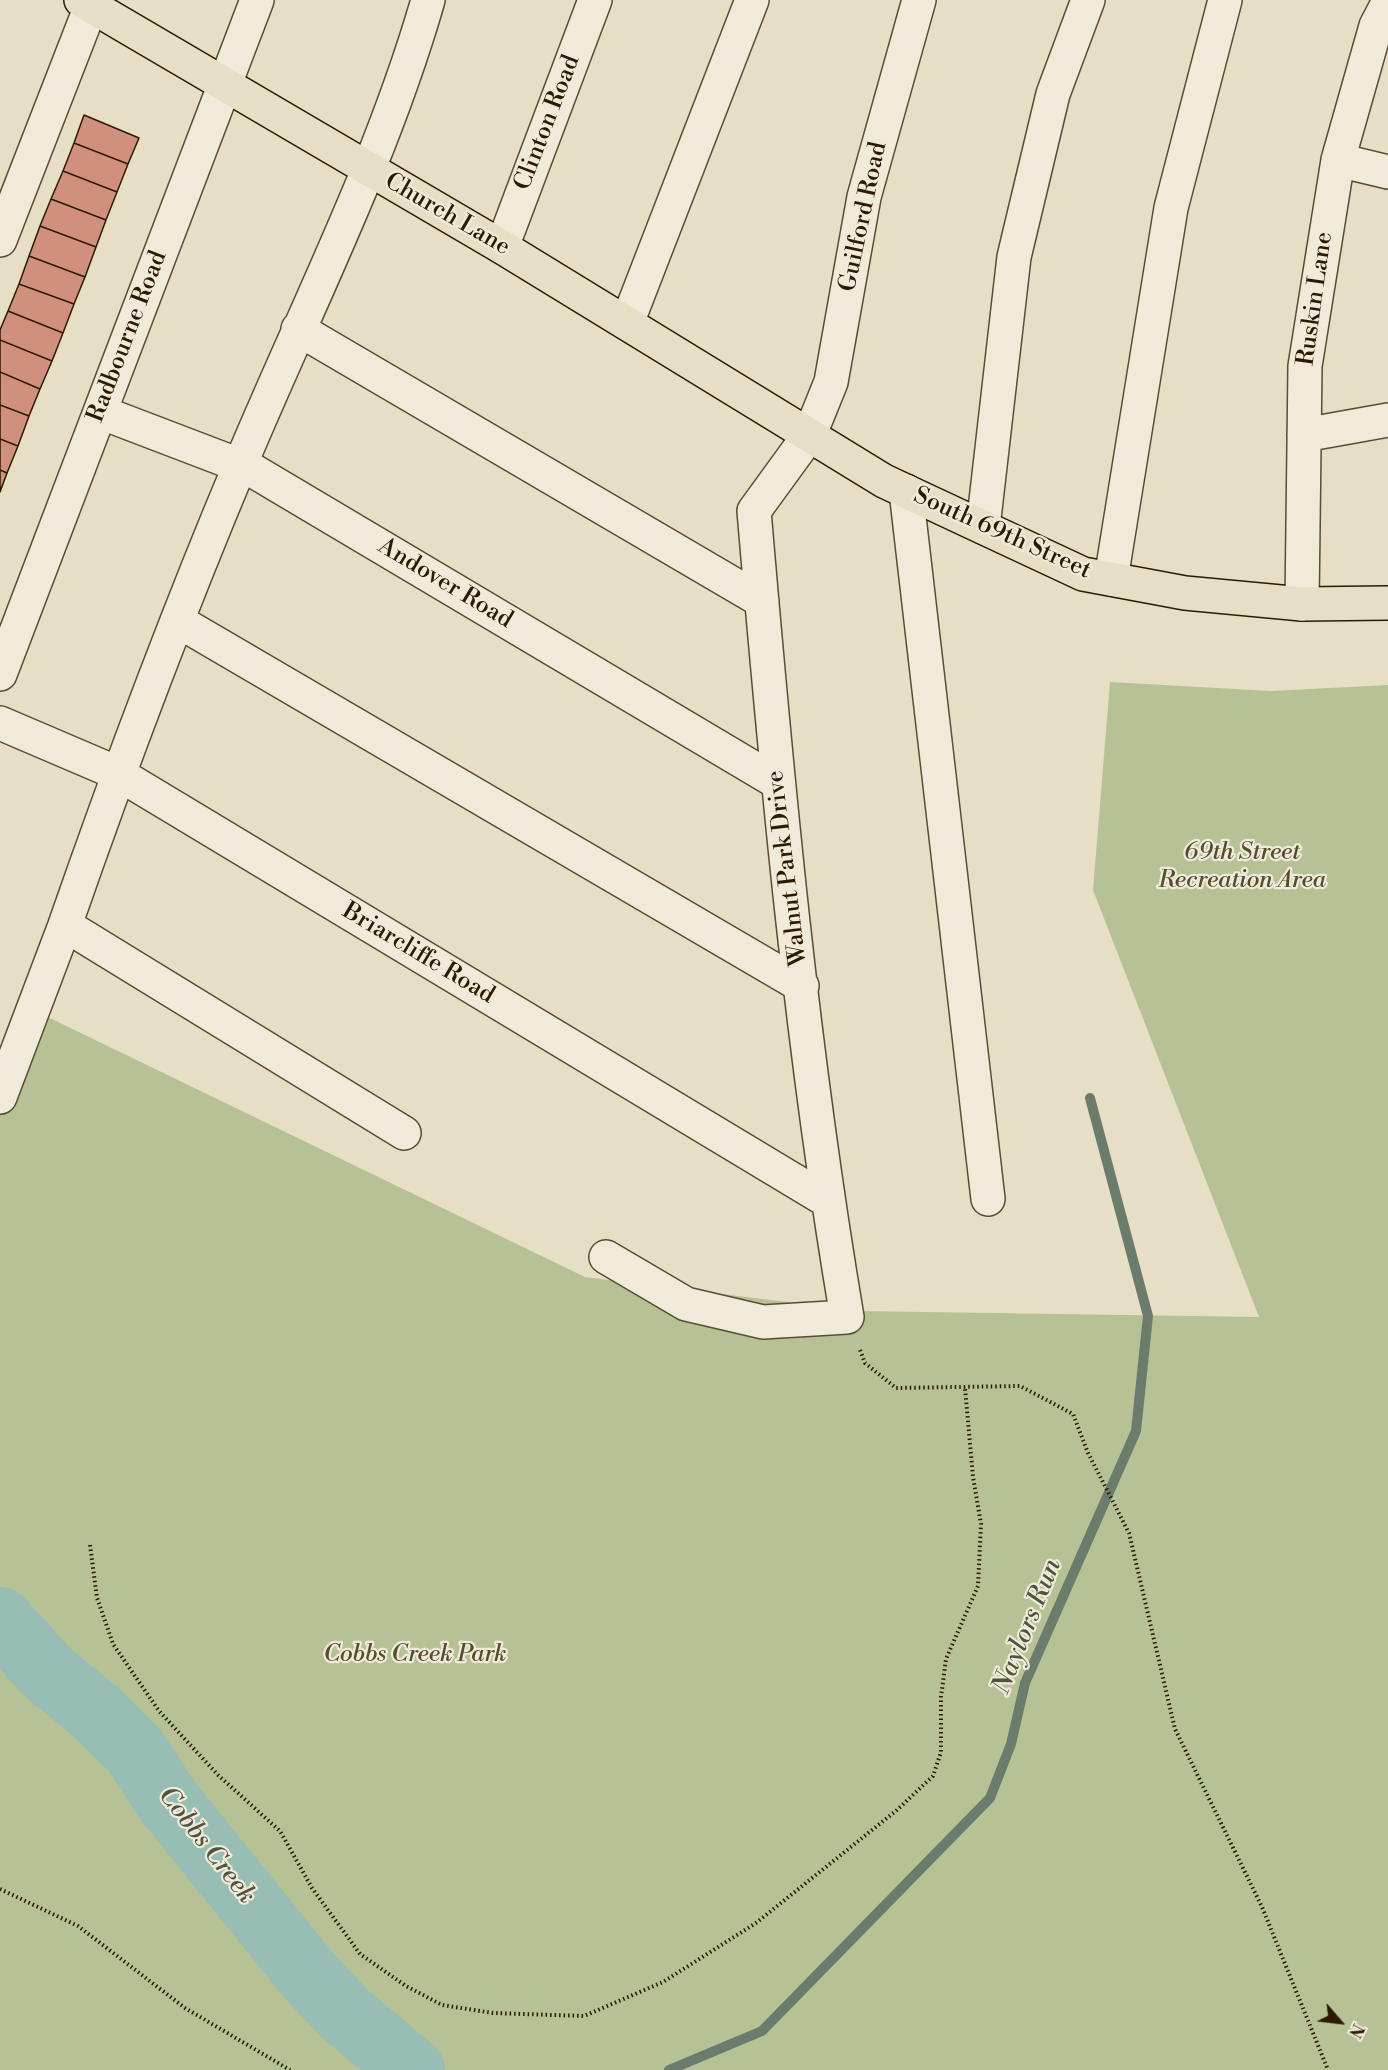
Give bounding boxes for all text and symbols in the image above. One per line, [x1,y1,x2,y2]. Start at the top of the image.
street label: Clinton Road [509,51,587,195]
street label: Guilford Road [834,139,894,295]
street label: Church Lane [379,167,515,263]
street label: Ruskin Lane [1292,230,1340,368]
street label: Radbourne Road [82,247,174,427]
street label: South 69th Street [909,482,1095,586]
street label: Andover Road [372,532,518,636]
street label: Walnut Park Drive [762,769,814,967]
park label: 69th Street Recreation Area [1158,839,1326,895]
street label: Briarcliffe Road [337,897,499,1011]
water label: Naylors Run [987,1555,1069,1699]
park label: Cobbs Creek Park [323,1641,507,1669]
water label: Cobbs Creek [151,1781,261,1911]
north arrow [1310,1992,1370,2052]
text: N [1344,2020,1368,2041]

